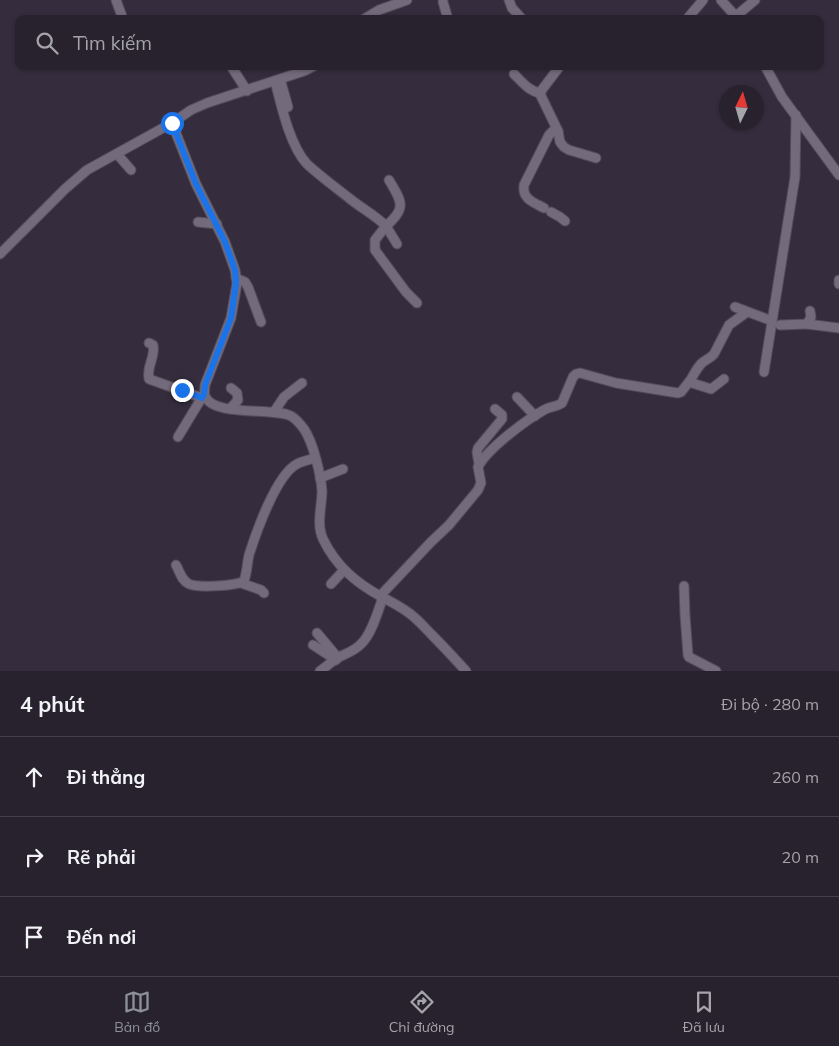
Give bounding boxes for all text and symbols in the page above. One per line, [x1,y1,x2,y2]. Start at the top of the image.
search box [15,15,824,70]
icon: search [33,29,61,57]
text: Tìm kiếm [73,31,152,55]
north arrow [719,85,764,130]
route start [161,112,184,135]
route end [171,379,194,402]
text: 4 phút [20,691,85,717]
text: Đi bộ · 280 m [721,694,819,714]
icon: ahead [20,763,48,791]
text: Đi thẳng [67,765,145,789]
text: 260 m [772,767,819,787]
icon: right [20,843,48,871]
text: Rẽ phải [67,845,136,869]
text: 20 m [782,847,819,867]
icon: arrive [20,923,48,951]
text: Đến nơi [67,925,136,949]
tab: Bản đồ [114,988,160,1036]
tab: Chỉ đường [389,988,455,1036]
tab: Đã lưu [683,988,725,1036]

